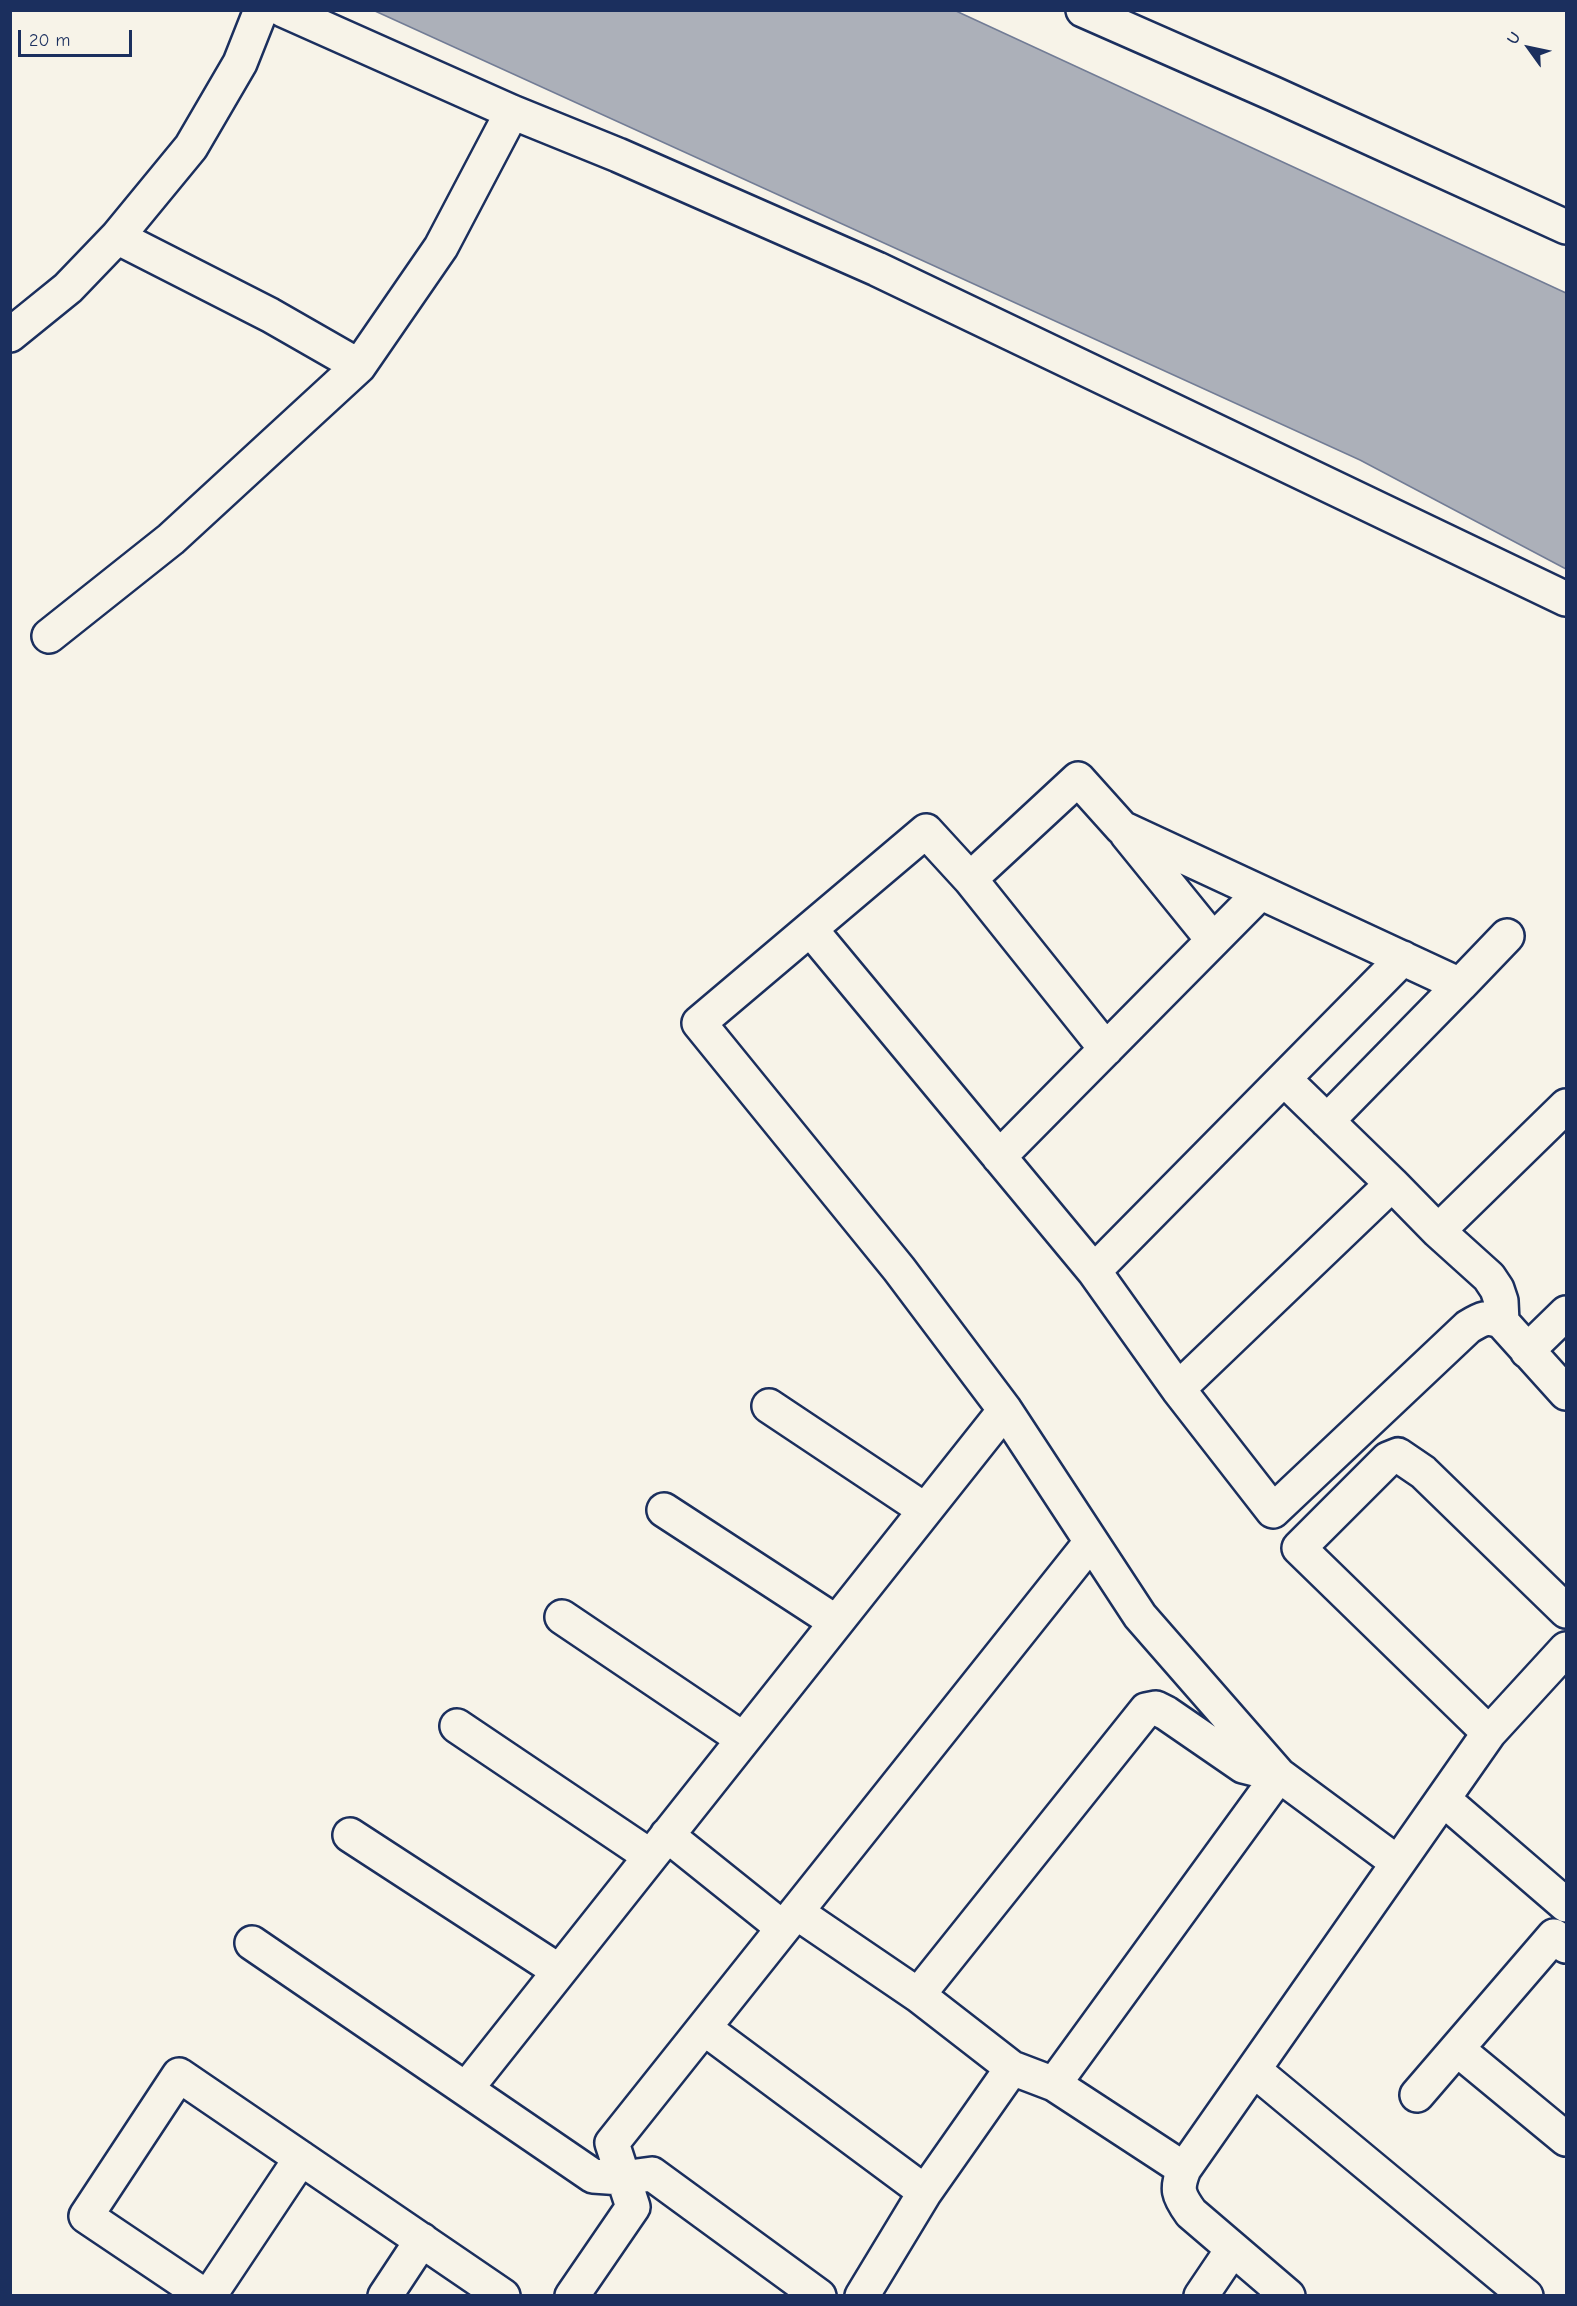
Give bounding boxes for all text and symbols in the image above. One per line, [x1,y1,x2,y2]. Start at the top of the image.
scale bar [21,18,135,56]
north arrow [1499,18,1559,78]
text: U [1503,29,1524,48]
text: 20 m [29,30,70,51]

